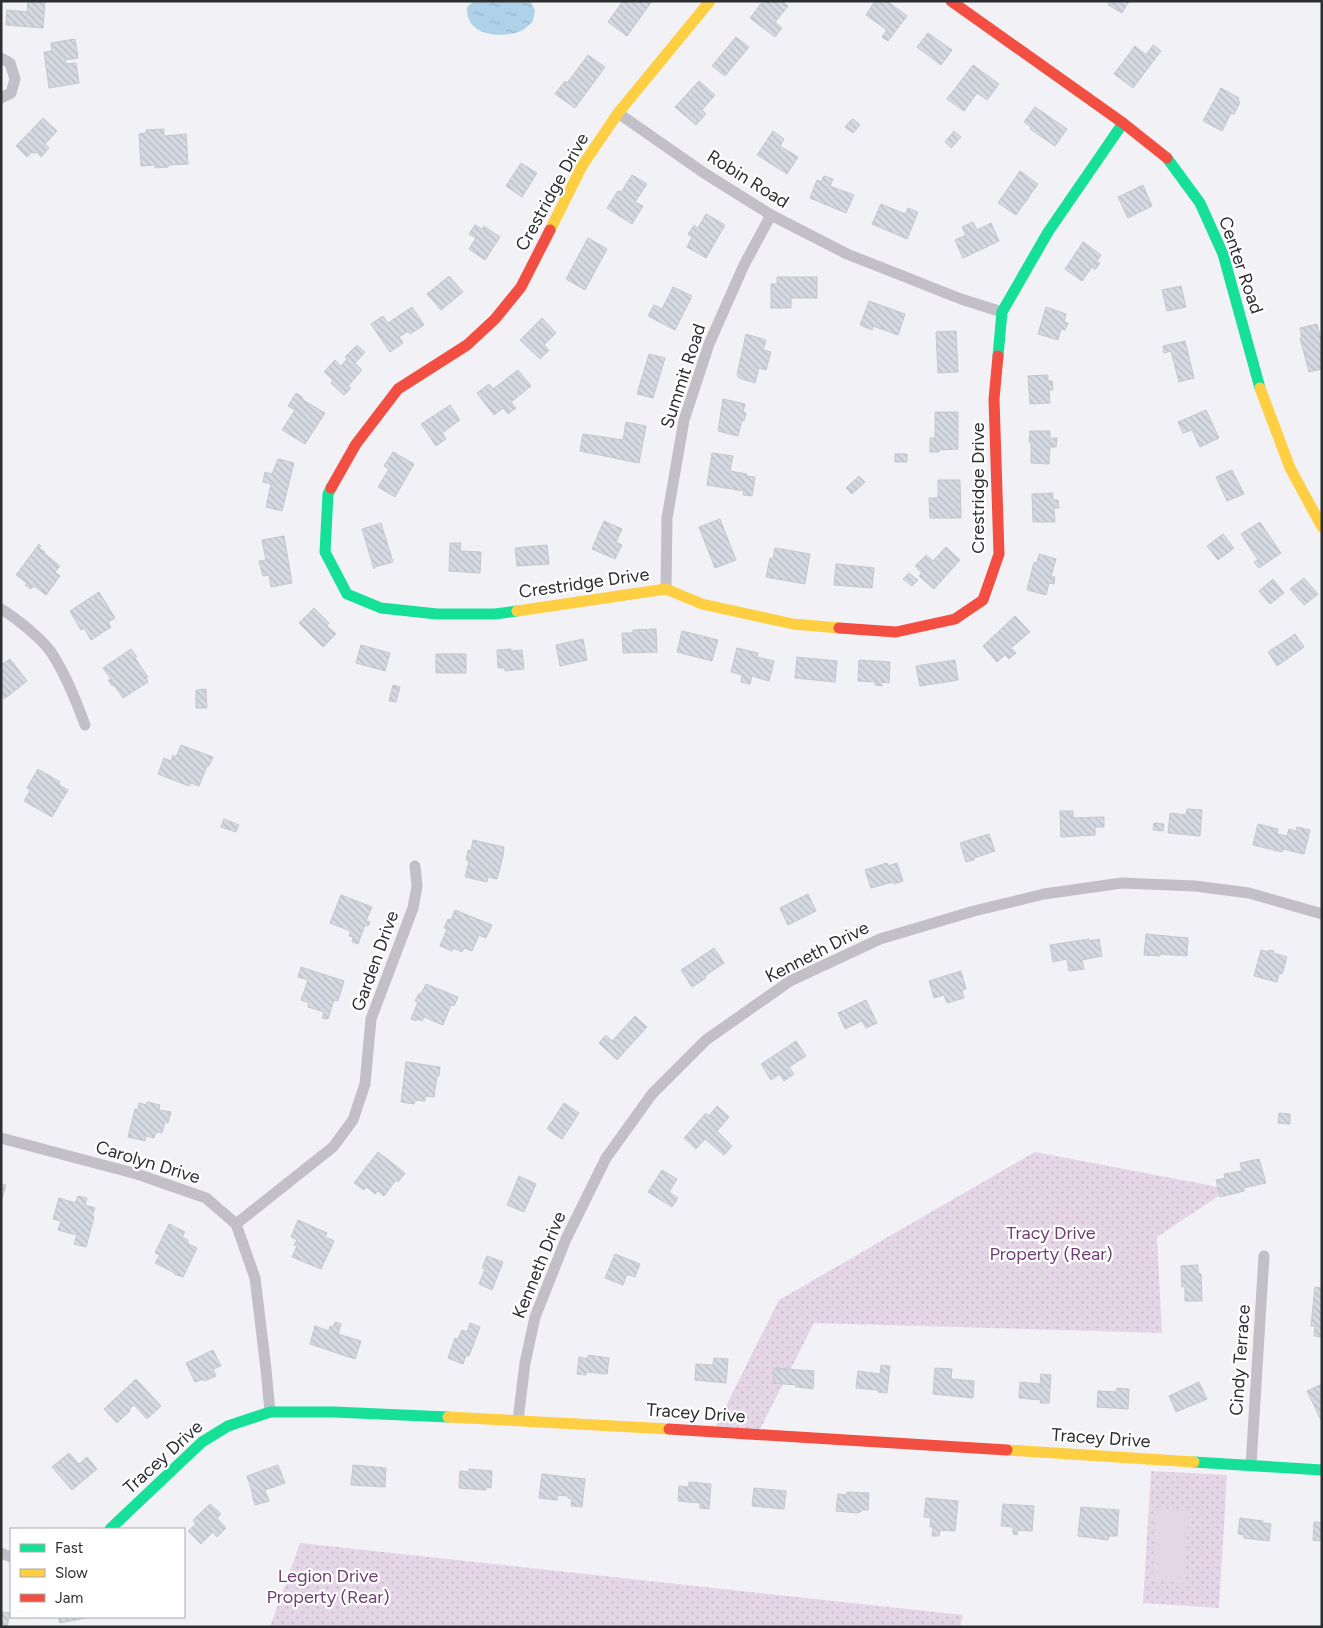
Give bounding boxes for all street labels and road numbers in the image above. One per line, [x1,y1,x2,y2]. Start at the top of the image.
street label: Crestridge Drive [511,129,594,255]
street label: Robin Road [703,145,793,213]
street label: Center Road [1214,213,1268,317]
street label: Summit Road [656,321,710,431]
street label: Crestridge Drive [967,422,989,554]
street label: Crestridge Drive [517,563,651,603]
street label: Garden Drive [347,908,403,1014]
street label: Kenneth Drive [761,916,873,988]
street label: Carolyn Drive [93,1136,203,1188]
street label: Kenneth Drive [508,1208,571,1322]
street label: Cindy Terrace [1225,1304,1255,1416]
street label: Tracey Drive [646,1399,746,1427]
street label: Tracey Drive [119,1416,207,1498]
street label: Tracey Drive [1051,1424,1151,1452]

